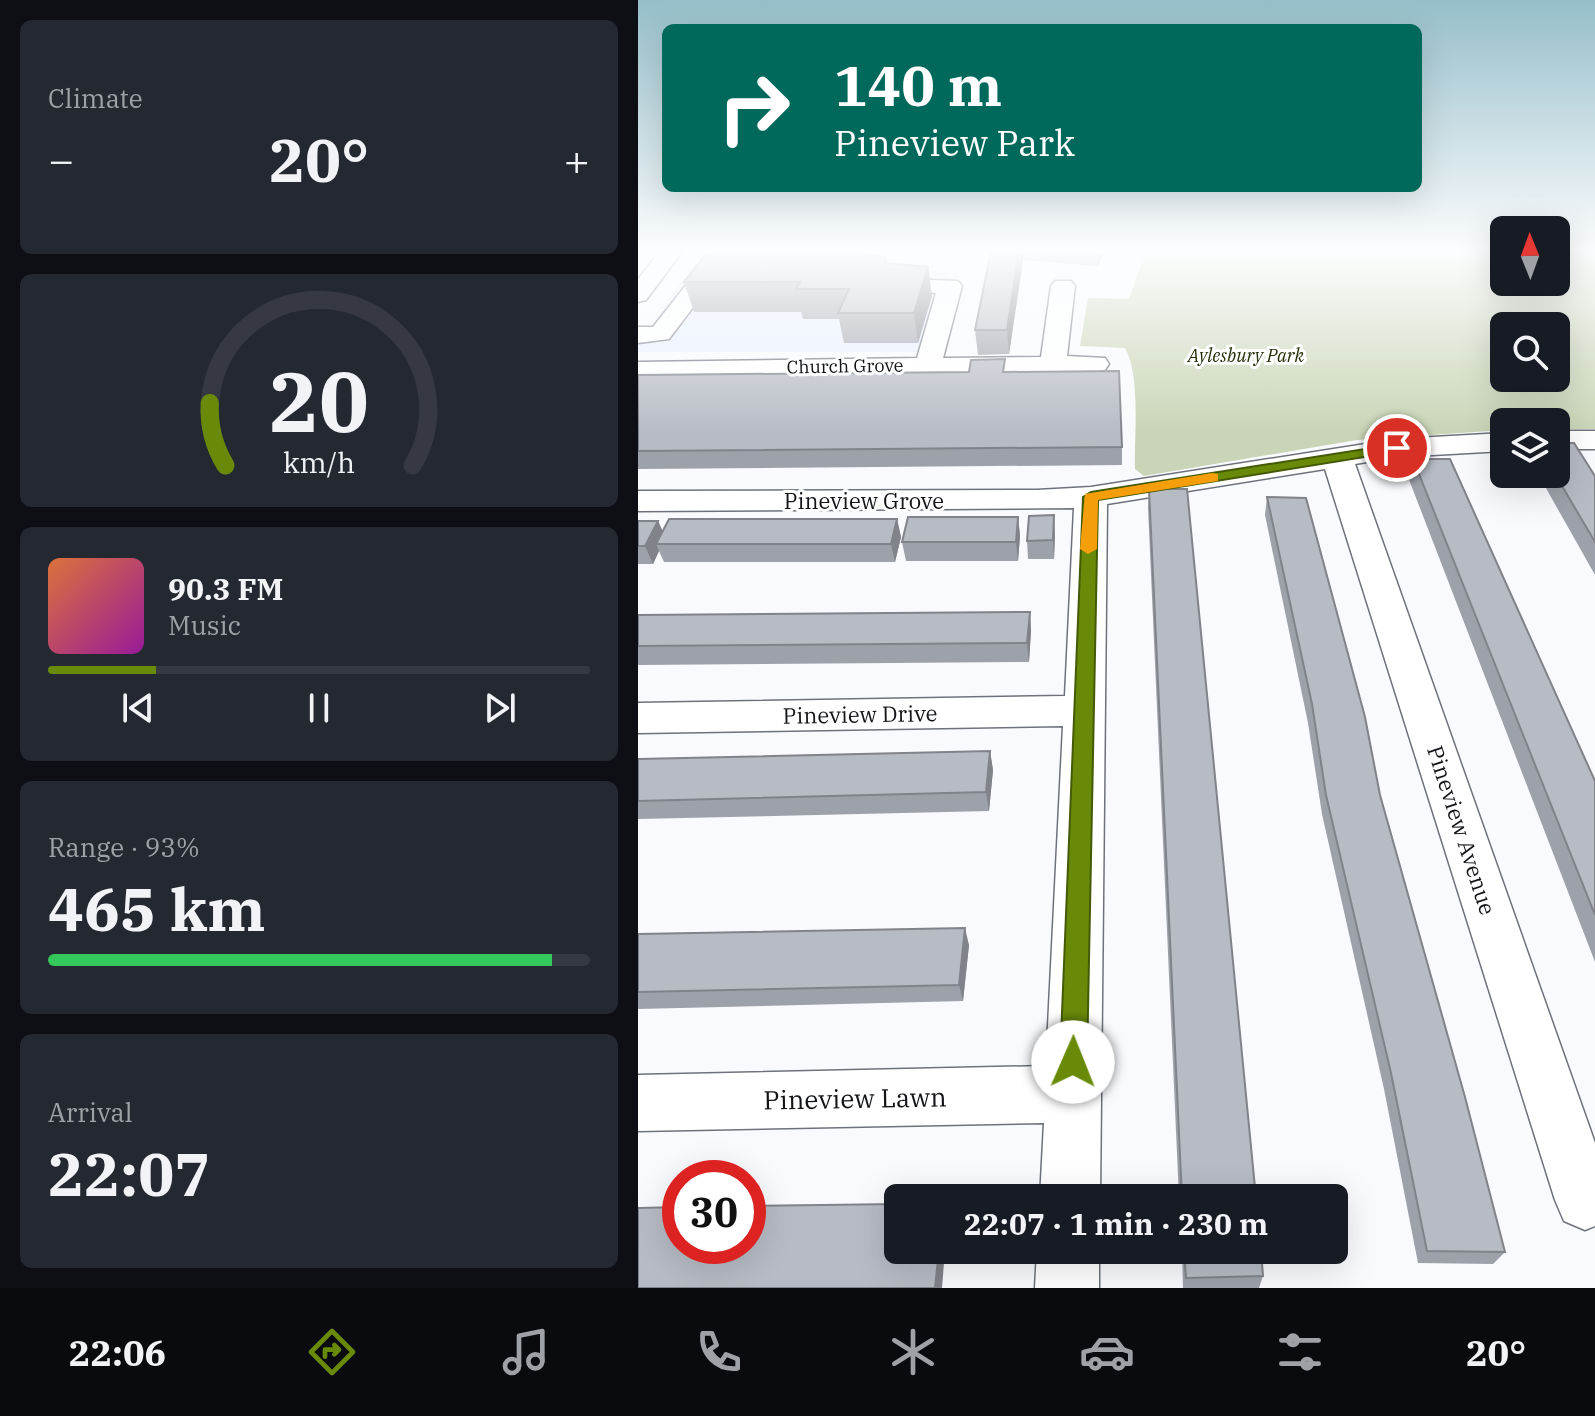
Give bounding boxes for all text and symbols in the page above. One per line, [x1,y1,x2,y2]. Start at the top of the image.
text: 140 m [834,49,1002,121]
icon: right [702,56,806,160]
text: Climate [48,81,143,115]
text: Pineview Park [834,119,1075,166]
text: 20° [269,120,369,199]
text: − [48,131,74,188]
text: + [564,131,590,188]
north arrow [1490,216,1570,296]
map controls [1490,216,1570,488]
button: search [1490,312,1570,392]
park label: Aylesbury Park [1187,344,1305,367]
text: 20 [269,347,369,455]
street label: Church Grove [786,353,904,379]
button: layers [1490,408,1570,488]
pin [1363,414,1431,482]
icon: arrive [1375,426,1419,470]
text: km/h [283,445,355,482]
street label: Pineview Grove [784,486,944,515]
text: 90.3 FM [168,569,283,608]
text: Music [168,608,241,642]
icon: previous [116,686,160,730]
icon: pause [297,686,341,730]
icon: next [478,686,522,730]
street label: Pineview Drive [782,698,938,730]
street label: Pineview Avenue [1421,742,1503,918]
text: Range · 93% [48,830,200,864]
text: 465 km [48,869,266,948]
position arrow [1031,1020,1115,1104]
street label: Pineview Lawn [763,1079,947,1117]
text: Arrival [48,1095,133,1129]
text: 22:07 [48,1134,210,1213]
speed limit sign: 30 [662,1160,766,1264]
text: 22:07 · 1 min · 230 m [964,1204,1268,1243]
icon: directions [304,1324,360,1380]
icon: music [498,1324,554,1380]
icon: phone [691,1324,747,1380]
icon: climate [885,1324,941,1380]
icon: car [1079,1324,1135,1380]
icon: filters [1272,1324,1328,1380]
text: 22:06 [69,1329,166,1376]
text: 20° [1466,1329,1526,1376]

